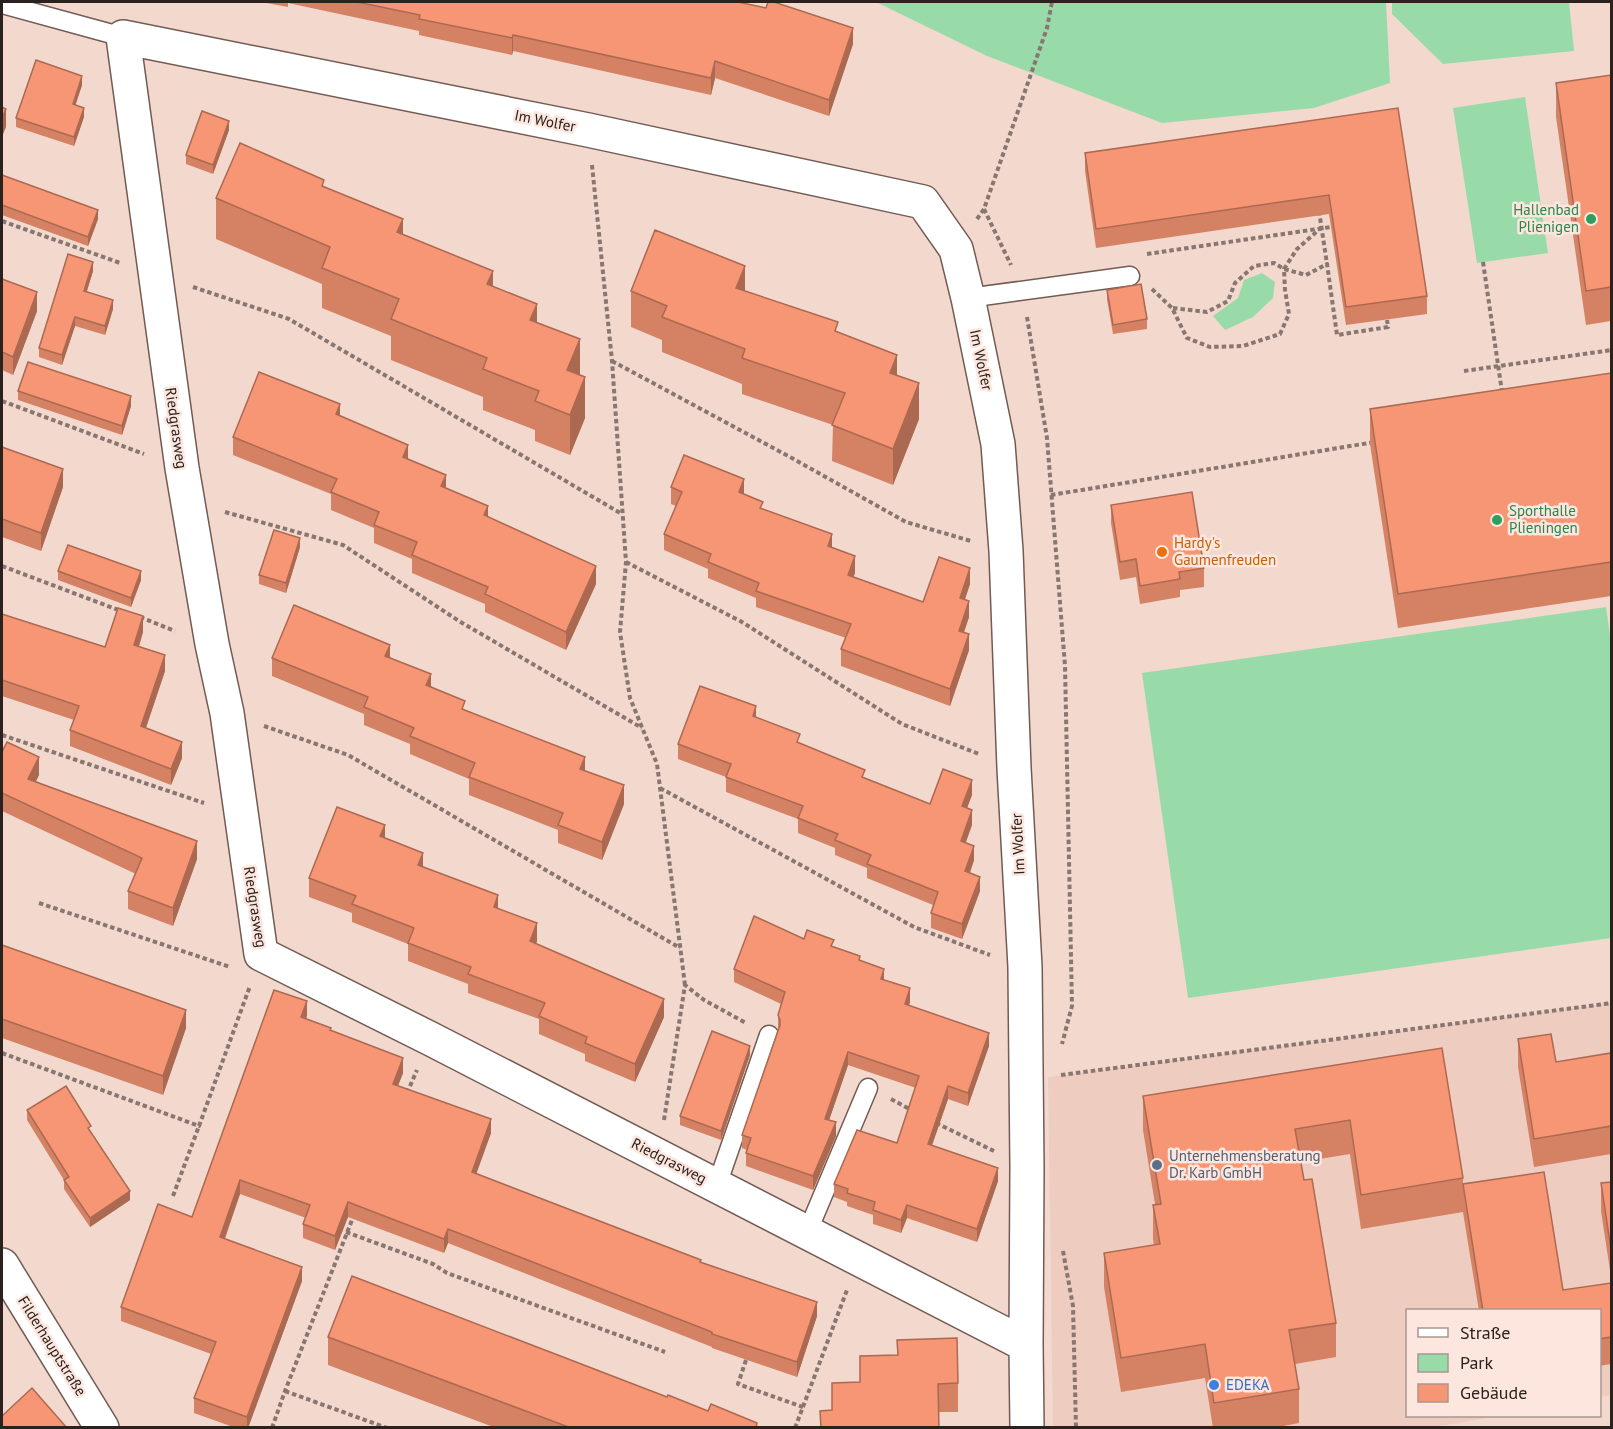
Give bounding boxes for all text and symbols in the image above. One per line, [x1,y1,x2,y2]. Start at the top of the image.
street label: Im Wolfer [513,105,577,136]
place label: Hallenbad Plienigen [1513,200,1579,236]
marker: Hallenbad Plienigen [1584,212,1598,226]
street label: Im Wolfer [966,328,997,392]
street label: Riedgrasweg [161,386,192,470]
place label: Sporthalle Plieningen [1509,501,1578,537]
marker: Sporthalle Plieningen [1490,513,1504,527]
place label: Hardy's Gaumenfreuden [1174,533,1276,569]
marker: Hardy's Gaumenfreuden [1155,545,1169,559]
street label: Im Wolfer [1006,813,1029,875]
street label: Riedgrasweg [240,865,271,949]
street label: Riedgrasweg [628,1133,710,1188]
place label: Unternehmensberatung Dr. Karb GmbH [1169,1146,1321,1182]
marker: Unternehmensberatung Dr. Karb GmbH [1150,1158,1164,1172]
street label: Filderhauptstraße [14,1292,91,1399]
legend [1406,1309,1601,1417]
text: Straße [1460,1321,1511,1344]
text: Park [1460,1351,1493,1374]
place label: EDEKA [1226,1375,1270,1394]
marker: EDEKA [1207,1378,1221,1392]
text: Gebäude [1460,1381,1527,1404]

